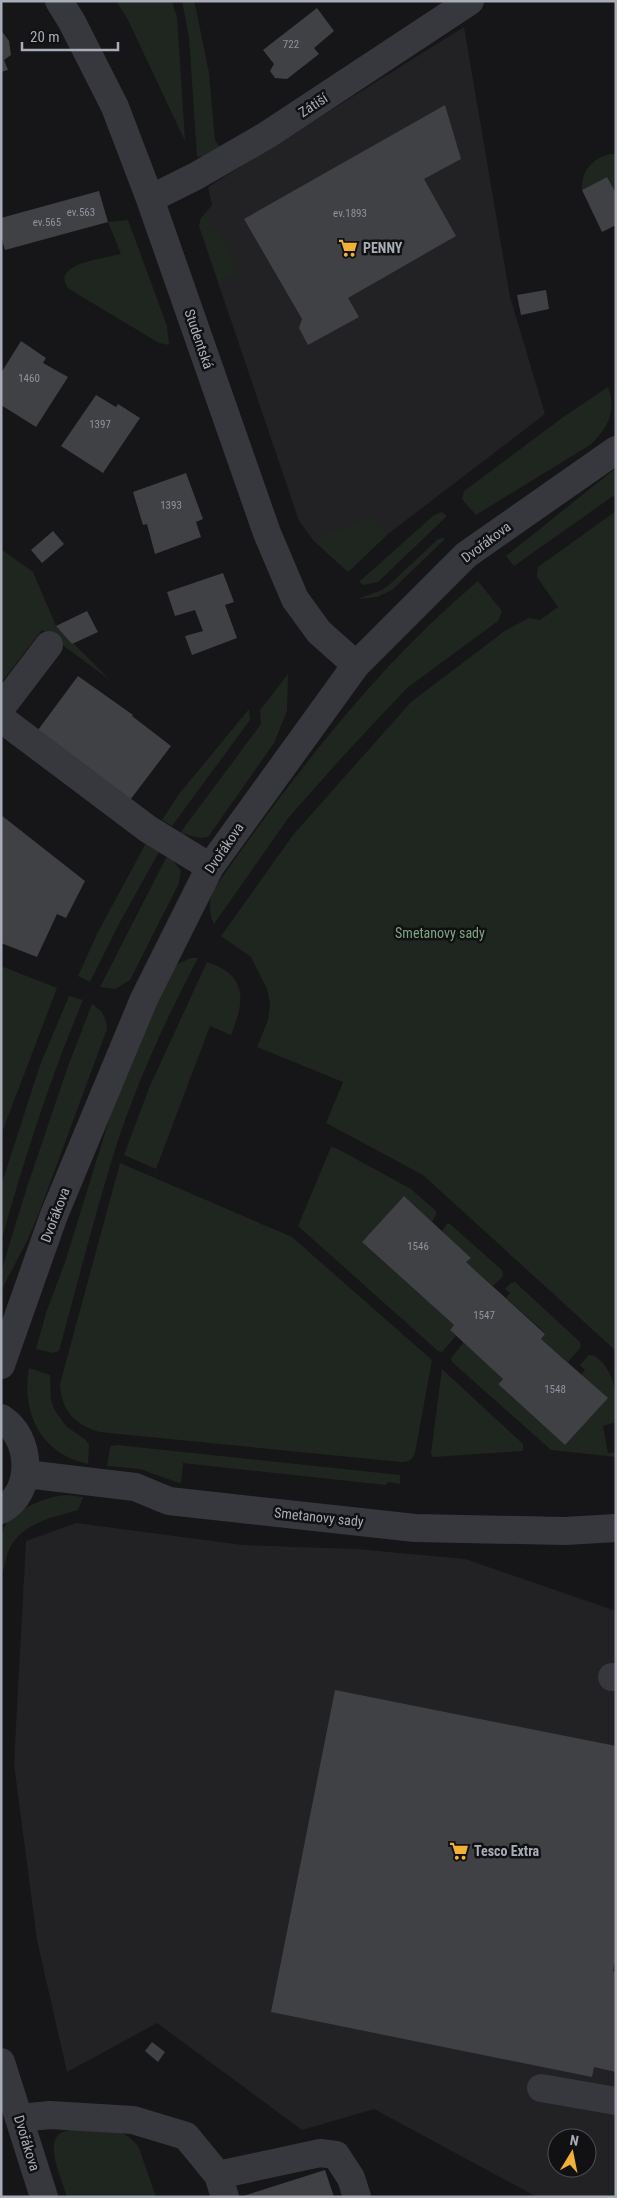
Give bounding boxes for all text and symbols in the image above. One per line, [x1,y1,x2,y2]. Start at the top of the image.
scale bar [22,20,119,52]
text: 20 m [30,28,60,46]
house number: 722 [283,38,299,51]
street label: Zátiší [296,89,331,120]
house number: ev.563 [67,206,95,219]
house number: ev.1893 [333,207,367,220]
house number: ev.565 [33,216,61,229]
supermarket icon: PENNY [337,237,359,259]
place label: PENNY [363,240,403,256]
street label: Studentská [181,307,217,371]
house number: 1460 [18,372,40,385]
house number: 1397 [89,418,111,431]
house number: 1393 [160,499,182,512]
street label: Dvořákova [458,518,514,566]
street label: Dvořákova [201,820,247,876]
park label: Smetanovy sady [395,925,485,941]
street label: Dvořákova [37,1185,73,1245]
house number: 1546 [407,1240,429,1253]
house number: 1547 [473,1309,495,1322]
house number: 1548 [544,1383,566,1396]
street label: Smetanovy sady [273,1504,365,1530]
supermarket icon: Tesco Extra [448,1840,470,1862]
place label: Tesco Extra [474,1843,540,1859]
street label: Dvořákova [11,2113,43,2173]
north arrow [547,2128,597,2178]
text: N [569,2132,580,2149]

